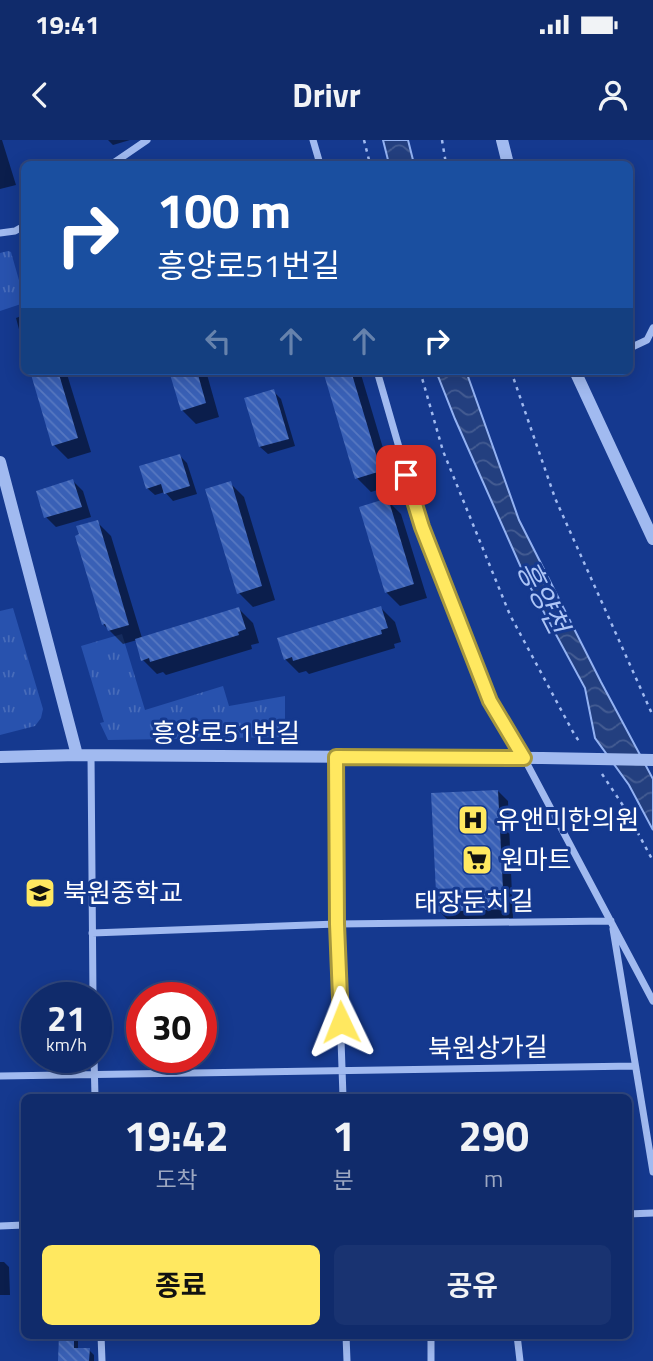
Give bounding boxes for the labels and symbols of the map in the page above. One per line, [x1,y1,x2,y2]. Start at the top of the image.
pin [376,445,436,505]
water label: 흥양천 [507,553,582,644]
street label: 흥양로51번길 [152,713,300,752]
place label: 유앤미한의원 [496,800,640,839]
hospital icon: 유앤미한의원 [456,803,490,837]
place label: 원마트 [500,840,572,879]
supermarket icon: 원마트 [460,843,494,877]
place label: 북원중학교 [63,873,183,912]
school or university icon: 북원중학교 [23,876,57,910]
street label: 태장둔치길 [414,881,534,922]
speed limit sign: 30 [126,982,217,1073]
position arrow [304,985,378,1059]
street label: 북원상가길 [428,1027,548,1068]

